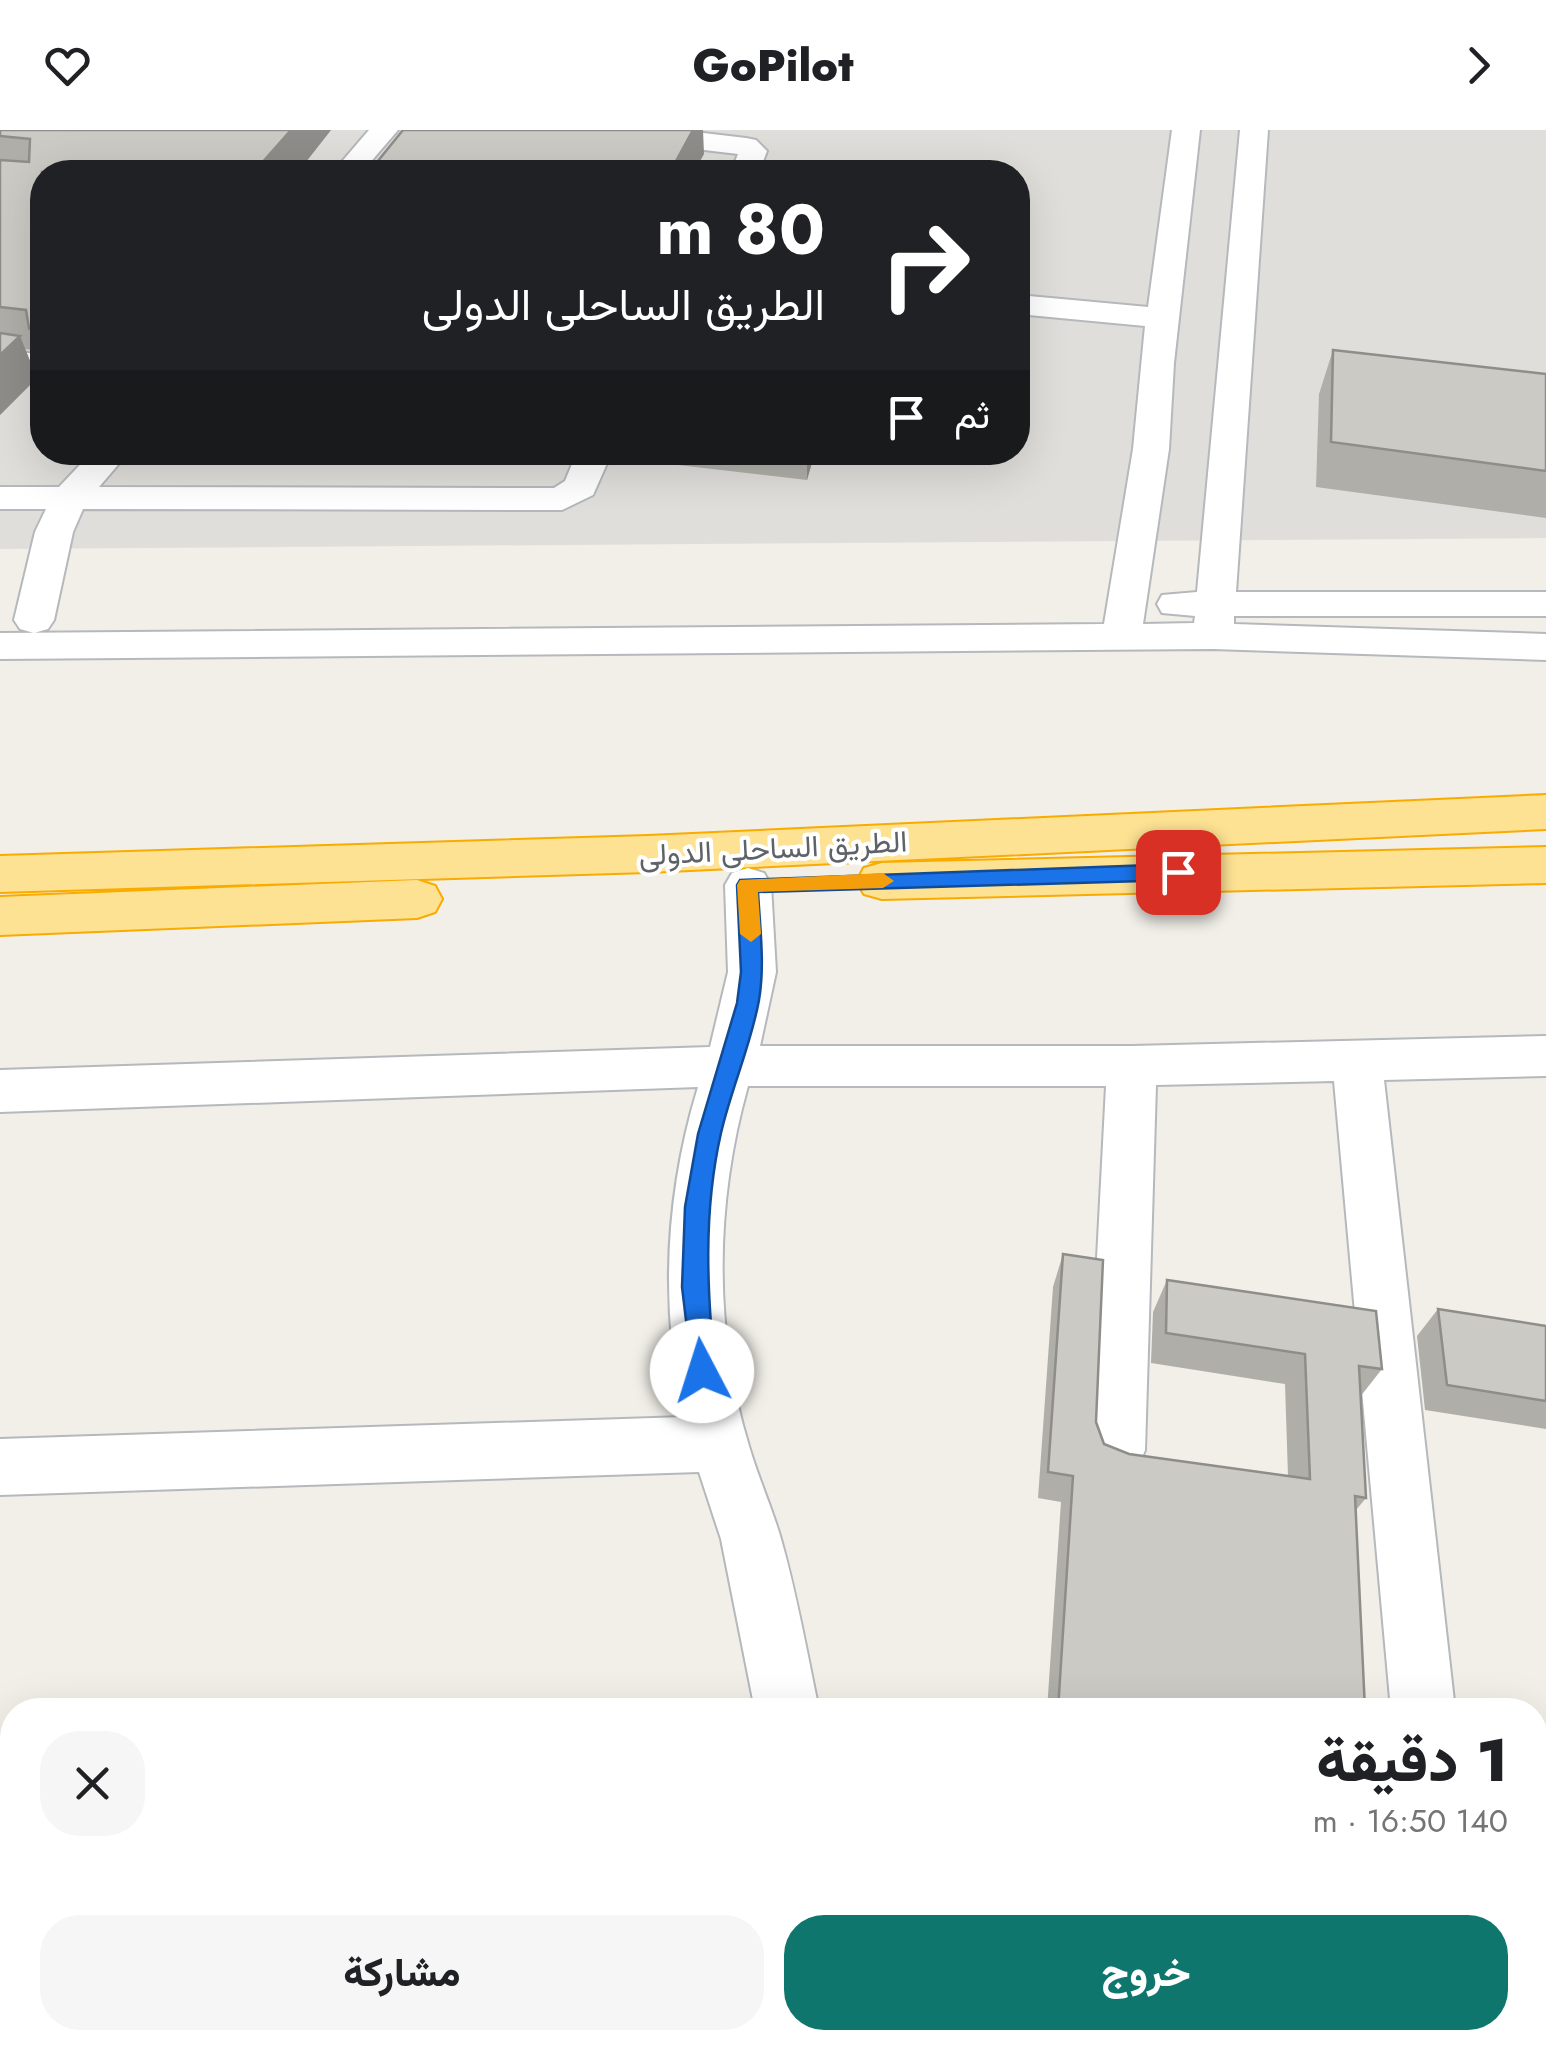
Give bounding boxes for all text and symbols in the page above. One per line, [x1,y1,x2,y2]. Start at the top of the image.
text: GoPilot [692,33,854,98]
icon: heart [40,38,95,93]
icon: forward [1451,38,1506,93]
text: 80 m [656,179,825,280]
icon: right [860,200,990,330]
text: الطريق الساحلى الدولى [422,272,825,337]
text: ثم [954,387,990,442]
icon: arrive [879,390,934,445]
street label: الطريق الساحلى الدولى [638,819,908,877]
pin [1136,830,1221,915]
icon: arrive [1151,845,1206,900]
position arrow [650,1319,754,1423]
text: 1 دقيقة [1316,1717,1508,1804]
button: close [40,1731,145,1836]
text: 140 m · 16:50 [1313,1798,1508,1844]
button: مشاركة [40,1915,764,2030]
button: خروج [784,1915,1508,2030]

